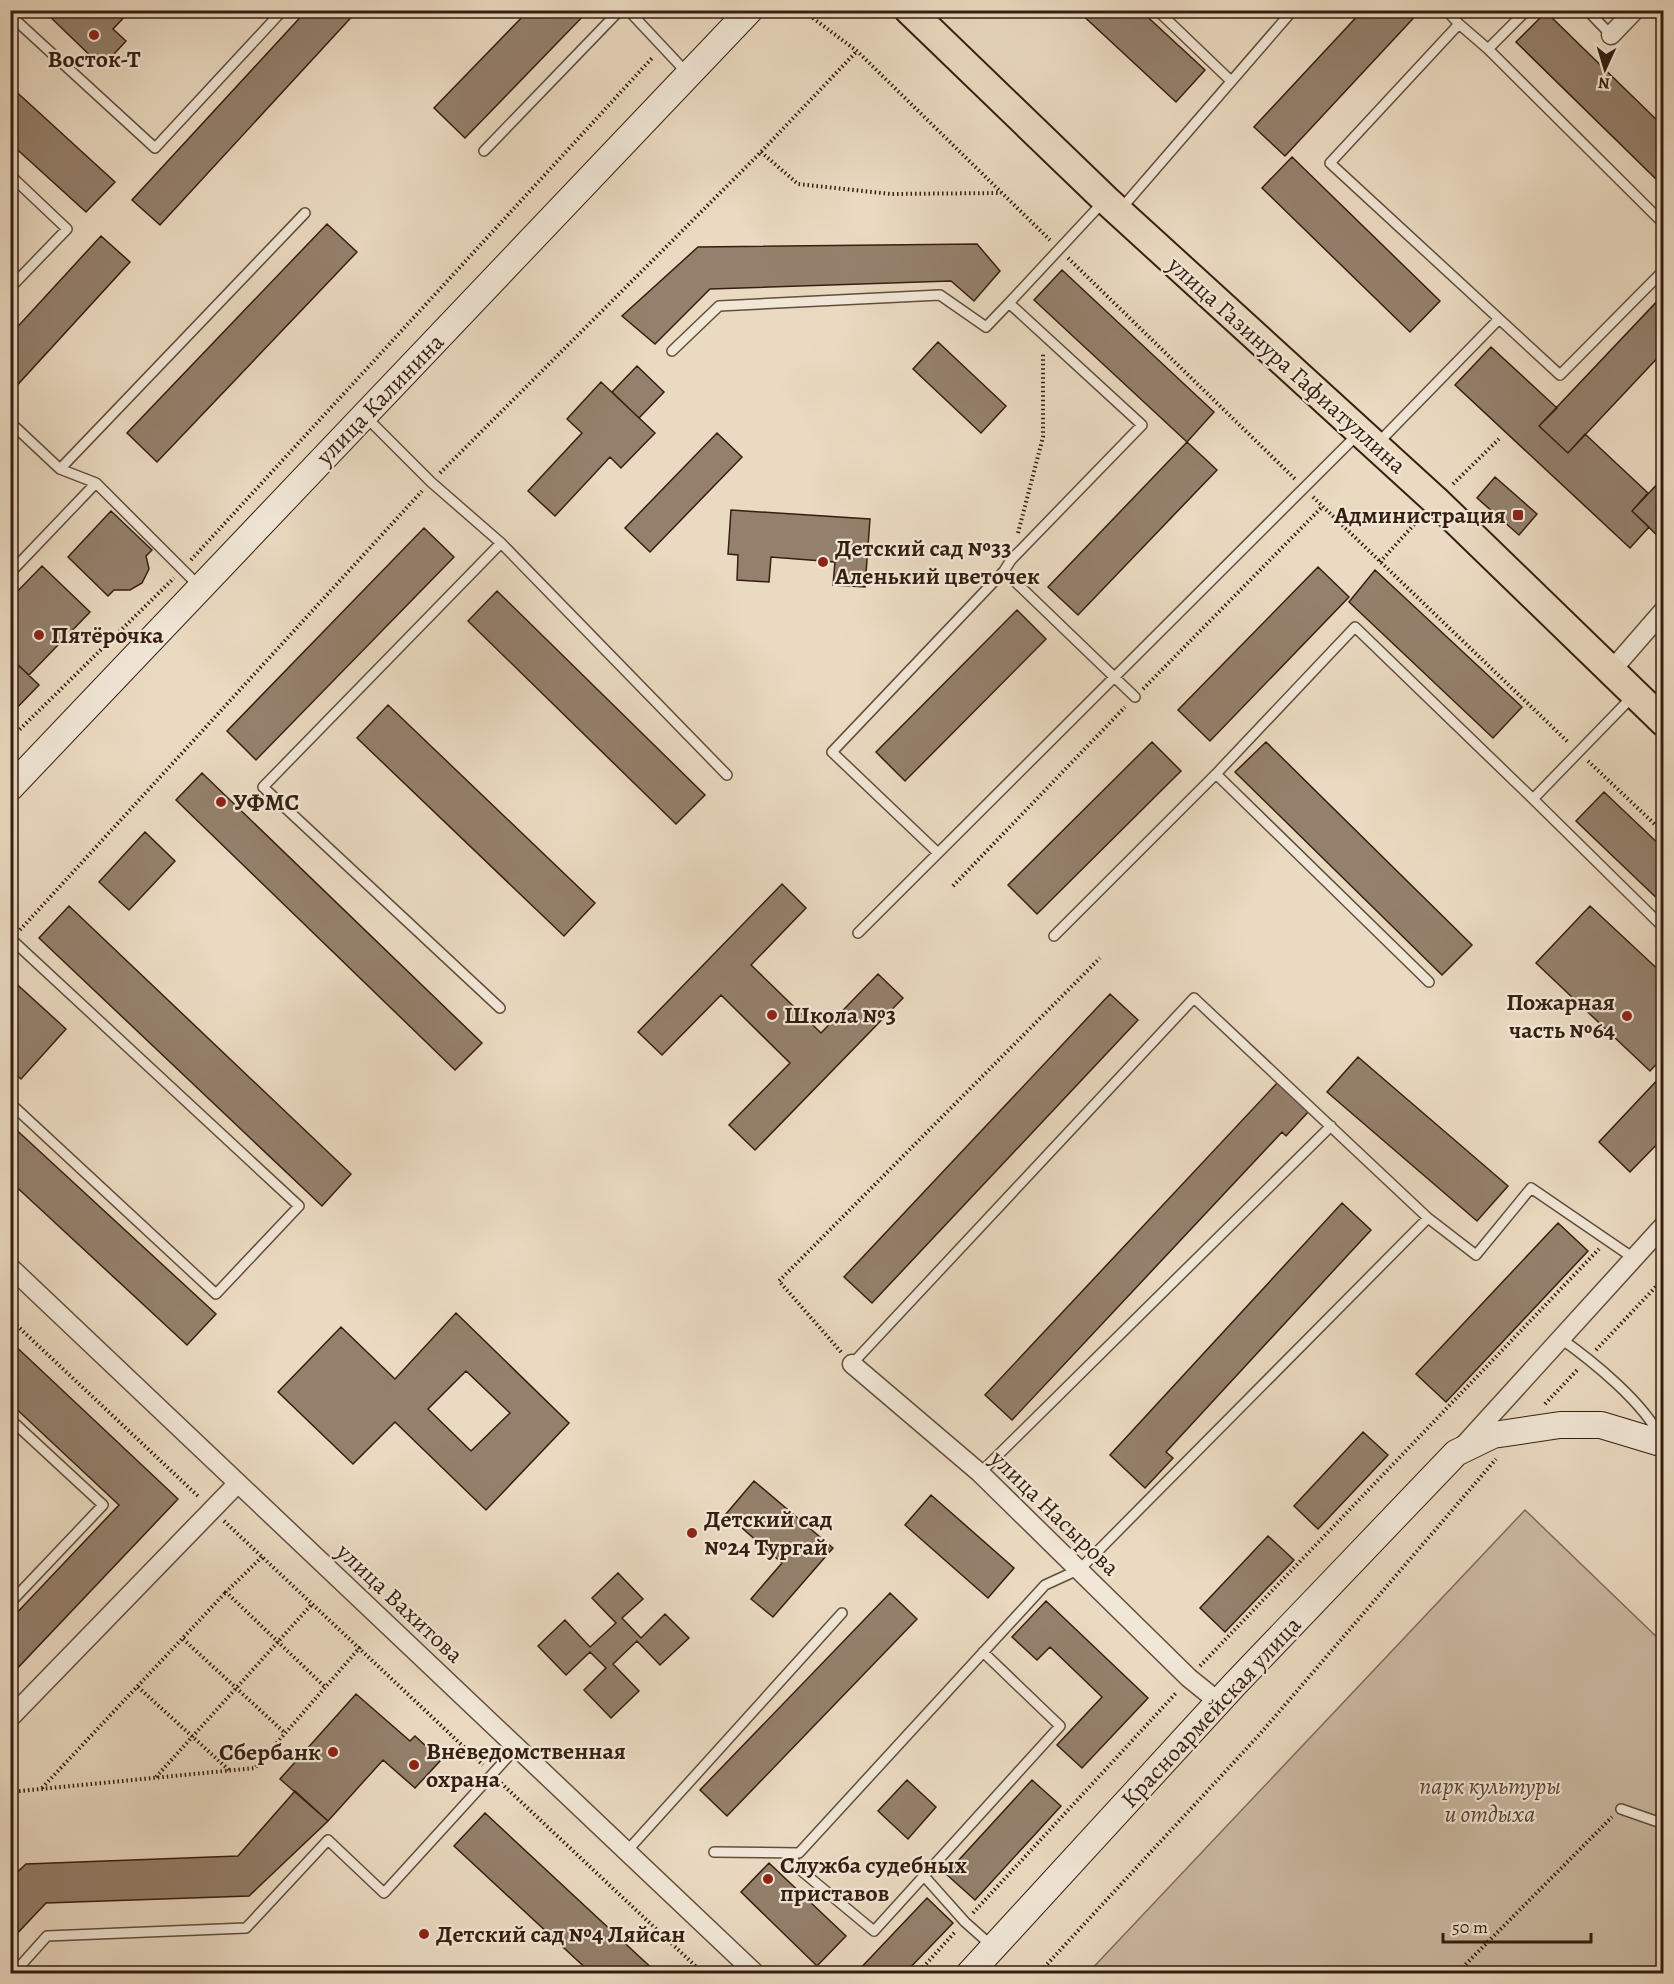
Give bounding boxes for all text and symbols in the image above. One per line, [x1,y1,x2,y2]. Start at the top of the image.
marker: Восток-Т [87,28,101,42]
north arrow [1575,39,1635,99]
place label: Восток-Т [47,43,141,75]
text: N [1597,72,1611,94]
street label: улица Газинура Гафиатуллина [1160,248,1413,481]
street label: улица Калинина [308,326,451,472]
place label: Администрация [1333,499,1506,531]
marker: Администрация [1511,508,1525,522]
place label: Детский сад №33 Аленький цветочек [834,532,1040,592]
marker: Детский сад №33 Аленький цветочек [816,555,830,569]
place label: Пятёрочка [51,619,164,651]
marker: Пятёрочка [32,628,46,642]
place label: УФМС [233,786,299,818]
marker: УФМС [214,795,228,809]
place label: Пожарная часть №64 [1506,986,1615,1046]
place label: Школа №3 [784,999,896,1031]
marker: Школа №3 [765,1008,779,1022]
marker: Пожарная часть №64 [1620,1009,1634,1023]
street label: улица Насырова [983,1442,1127,1583]
place label: Детский сад №24 Тургай [704,1503,832,1563]
marker: Детский сад №24 Тургай [685,1526,699,1540]
street label: улица Вахитова [329,1535,470,1670]
street label: Красноармейская улица [1114,1609,1308,1815]
place label: Вневедомственная охрана [426,1735,626,1795]
place label: Сбербанк [219,1736,321,1768]
marker: Сбербанк [326,1745,340,1759]
marker: Вневедомственная охрана [407,1758,421,1772]
park label: парк культуры и отдыха [1419,1770,1561,1830]
place label: Служба судебных приставов [780,1849,967,1909]
marker: Служба судебных приставов [761,1872,775,1886]
scale bar [1443,1906,1592,1944]
text: 50 m [1452,1915,1488,1939]
place label: Детский сад №4 Ляйсан [436,1918,686,1950]
marker: Детский сад №4 Ляйсан [417,1927,431,1941]

